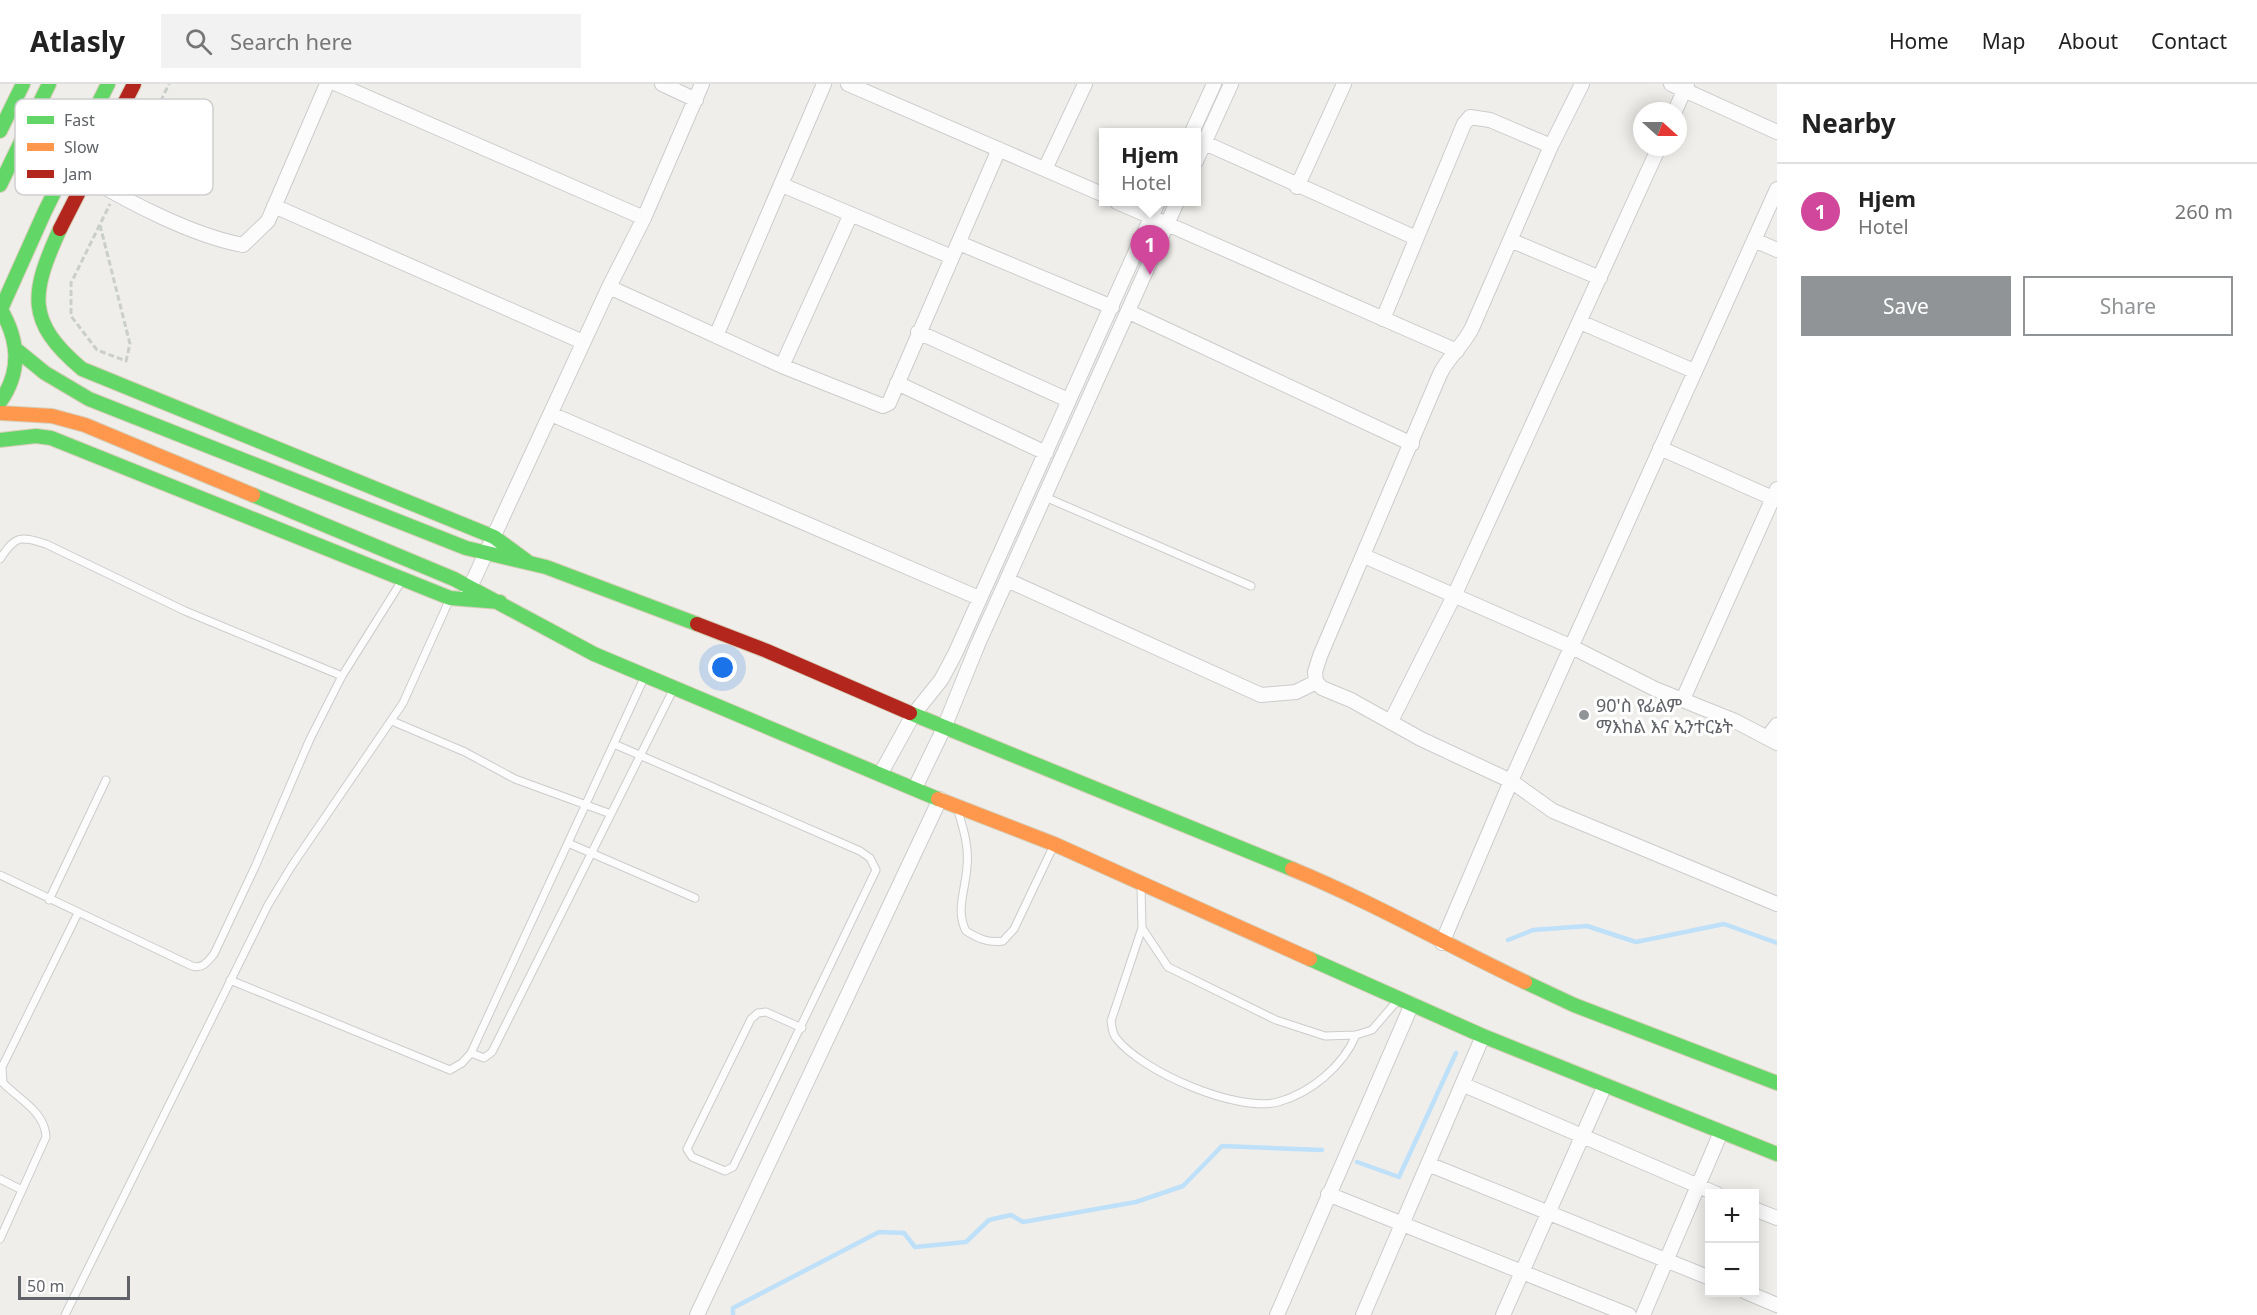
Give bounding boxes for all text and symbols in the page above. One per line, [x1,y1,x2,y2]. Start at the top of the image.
search box [161,14,581,68]
text: Atlasly [30,22,125,60]
icon: search [182,25,215,58]
text: Search here [230,26,352,56]
text: Home [1889,27,1949,55]
text: Map [1982,27,2025,55]
text: About [2058,27,2118,55]
text: Contact [2151,27,2227,55]
legend [15,99,213,195]
north arrow [1633,102,1687,156]
text: Nearby [1801,105,1896,141]
text: Fast [64,109,95,131]
popup [1099,128,1201,206]
text: Slow [64,136,99,158]
text: Hjem [1121,139,1179,169]
text: Jam [62,163,92,185]
text: Hotel [1121,169,1172,196]
text: Hjem [1858,183,1916,213]
text: 1 [1815,198,1826,225]
text: 260 m [2175,198,2233,225]
text: Hotel [1858,213,1909,240]
pin: 1 [1130,226,1170,275]
button: Save [1801,276,2011,336]
button: Share [2023,276,2233,336]
your location [708,653,737,682]
place label: 90'ስ የፊልም ማእከል እና ኢንተርኔት [1596,693,1733,738]
marker: 90'ስ የፊልም ማእከል እና ኢንተርኔት [1577,708,1591,722]
map controls [1705,1189,1759,1297]
button: + [1705,1189,1759,1243]
button: − [1705,1243,1759,1297]
scale bar [18,1273,130,1300]
text: 50 m [27,1275,64,1297]

